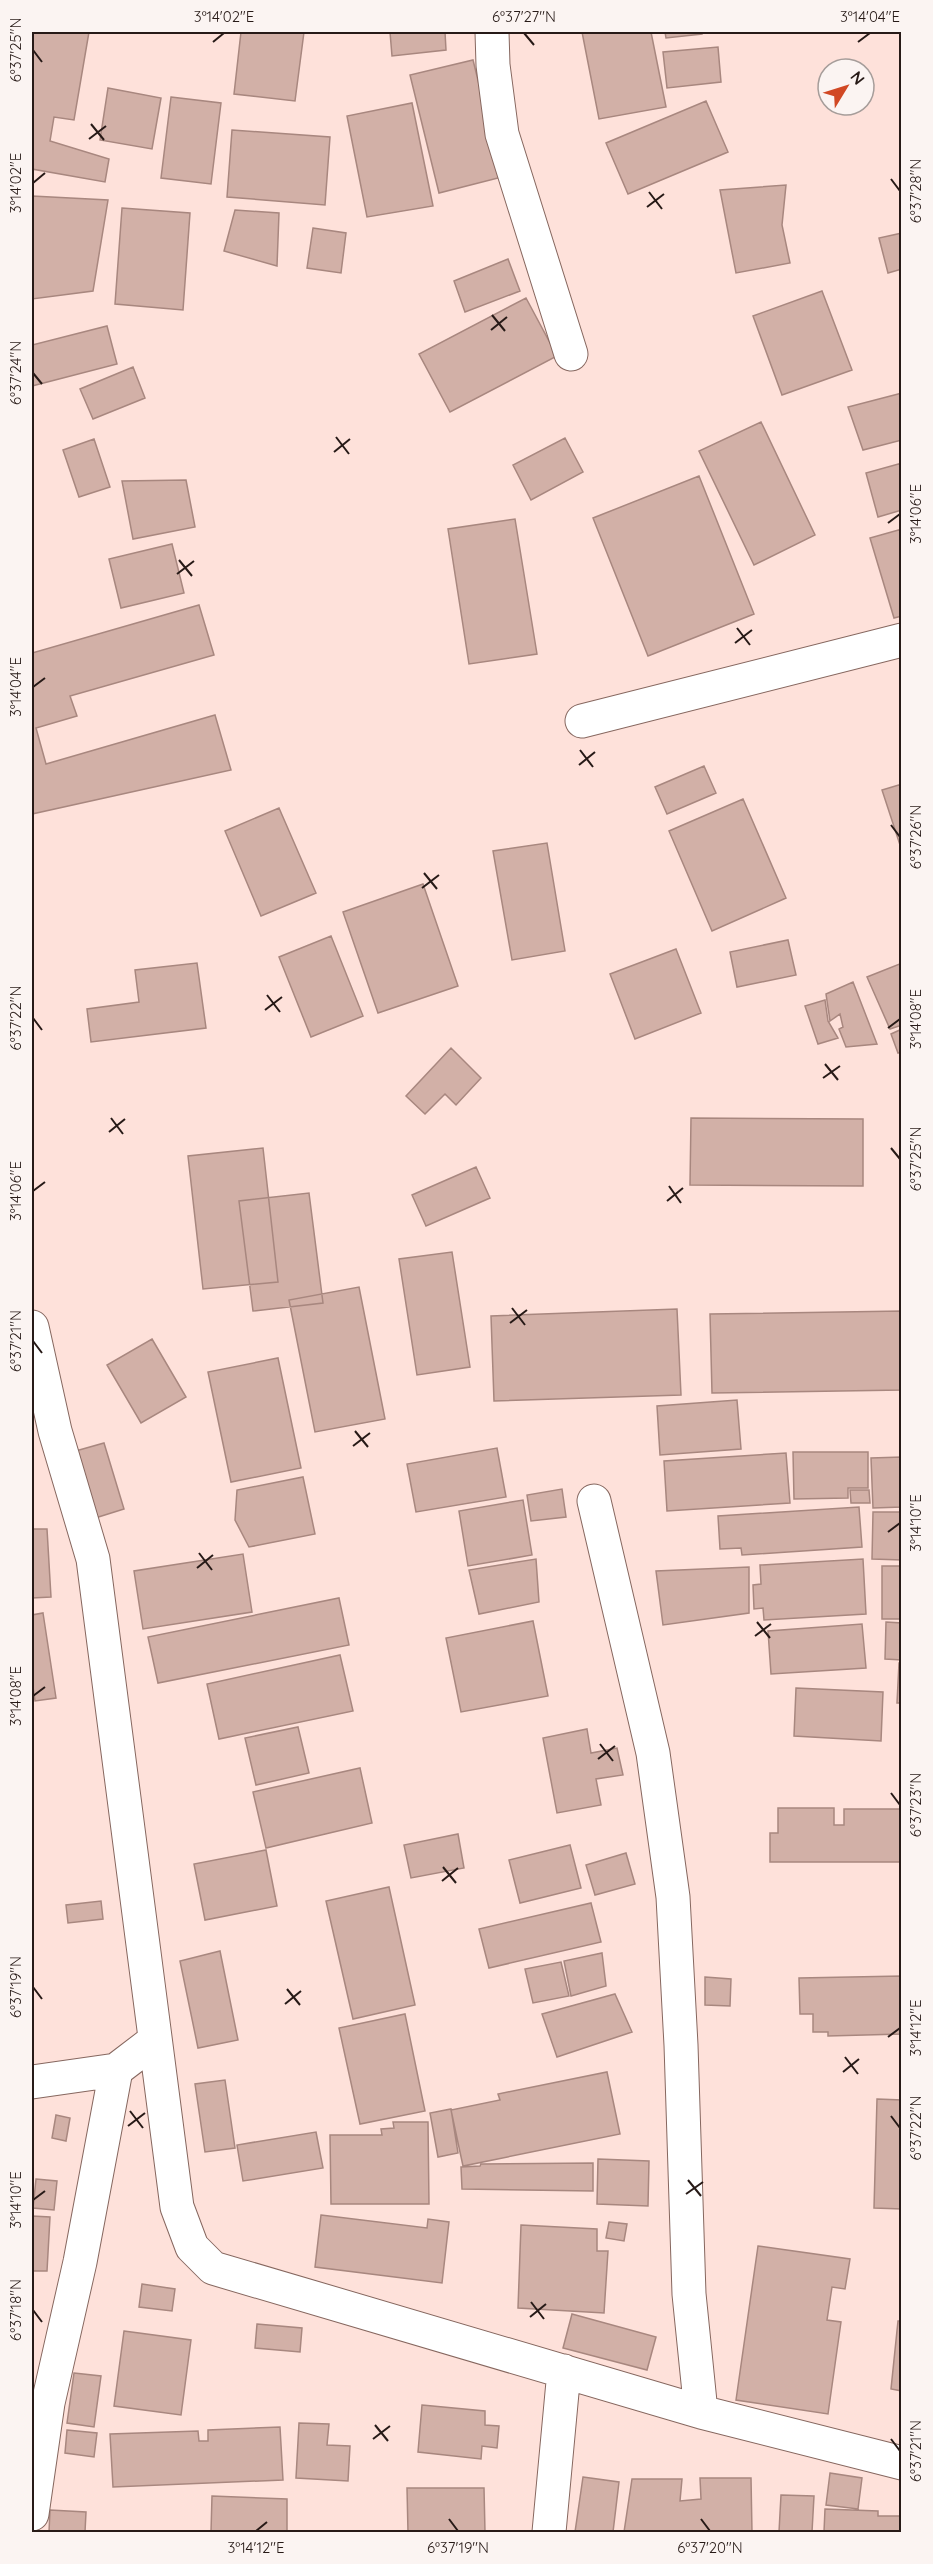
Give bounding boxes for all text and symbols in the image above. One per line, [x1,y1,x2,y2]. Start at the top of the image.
text: 3°14'02"E [194,7,254,26]
text: 6°37'27"N [492,7,556,26]
text: 3°14'04"E [840,7,900,26]
text: 6°37'25"N [6,18,25,82]
north arrow [816,57,876,117]
text: N [846,67,869,89]
text: 3°14'02"E [6,153,25,213]
text: 6°37'28"N [906,159,925,223]
text: 6°37'24"N [6,341,25,405]
text: 3°14'06"E [906,484,925,544]
text: 3°14'04"E [6,657,25,717]
text: 6°37'26"N [906,805,925,869]
text: 6°37'22"N [6,986,25,1050]
text: 3°14'08"E [906,989,925,1049]
text: 6°37'25"N [906,1127,925,1191]
text: 3°14'06"E [6,1161,25,1221]
text: 6°37'21"N [6,1310,25,1372]
text: 3°14'10"E [906,1494,925,1552]
text: 3°14'08"E [6,1666,25,1726]
text: 6°37'23"N [906,1773,925,1837]
text: 6°37'19"N [6,1956,25,2018]
text: 3°14'12"E [906,1999,925,2057]
text: 6°37'22"N [906,2096,925,2160]
text: 3°14'10"E [6,2171,25,2229]
text: 6°37'18"N [6,2279,25,2341]
text: 6°37'21"N [906,2420,925,2482]
text: 3°14'12"E [227,2538,285,2557]
text: 6°37'19"N [427,2538,489,2557]
text: 6°37'20"N [677,2538,743,2557]

